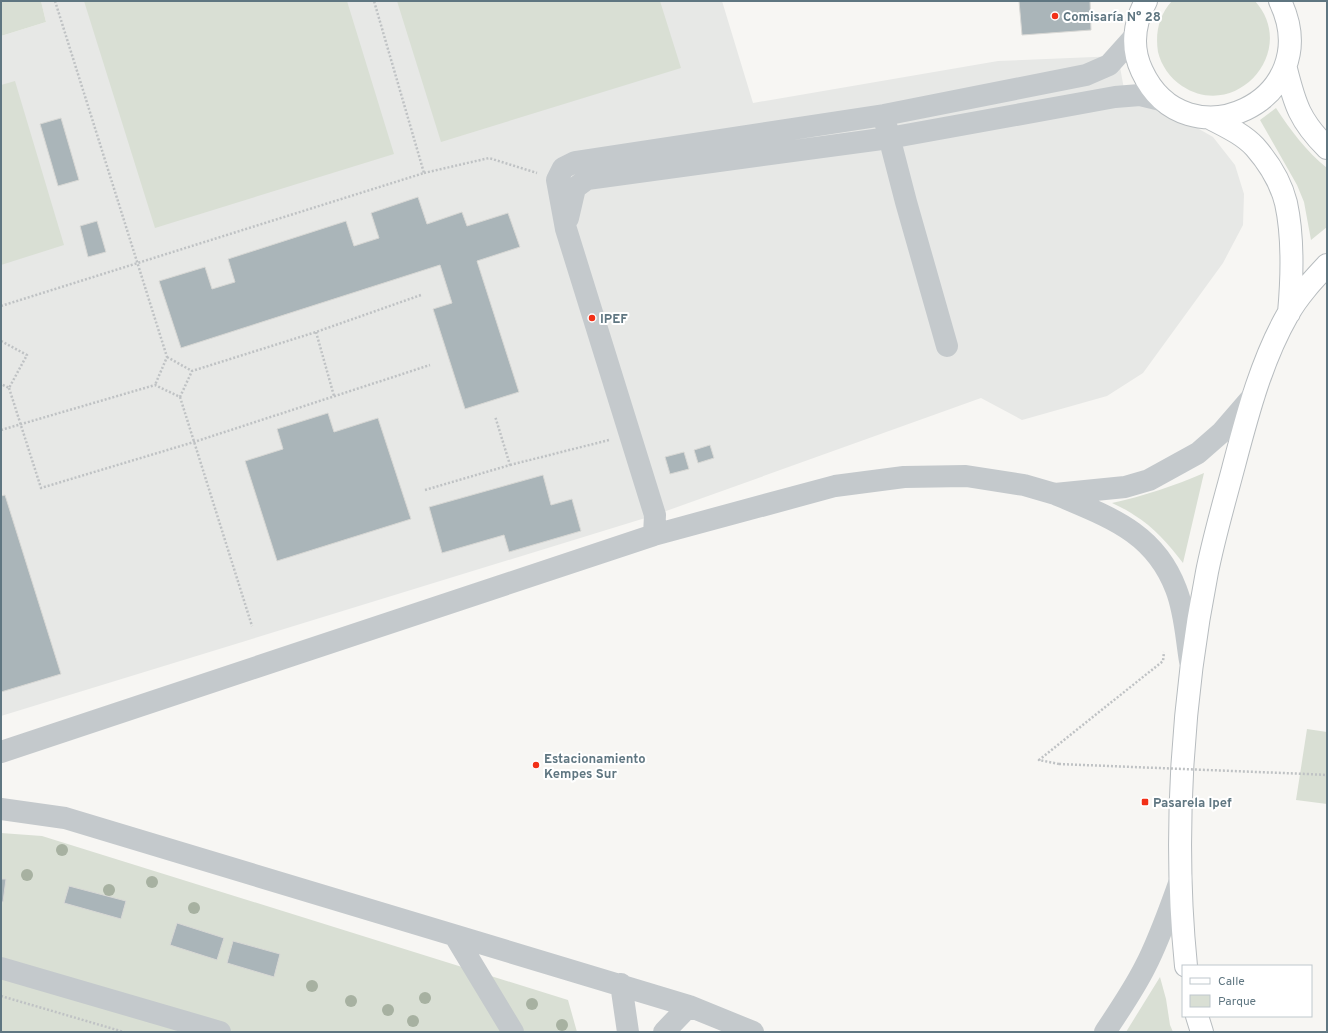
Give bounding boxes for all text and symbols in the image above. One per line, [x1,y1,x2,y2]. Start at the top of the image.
place label: Comisaría N° 28 [1063,10,1161,26]
marker: Comisaría N° 28 [1050,11,1060,21]
place label: IPEF [600,312,628,328]
marker: IPEF [587,313,597,323]
place label: Estacionamiento Kempes Sur [544,752,646,783]
marker: Estacionamiento Kempes Sur [531,760,541,770]
place label: Pasarela Ipef [1153,796,1232,812]
marker: Pasarela Ipef [1140,797,1150,807]
legend [1182,965,1312,1017]
text: Calle [1218,974,1245,990]
text: Parque [1218,994,1256,1010]

